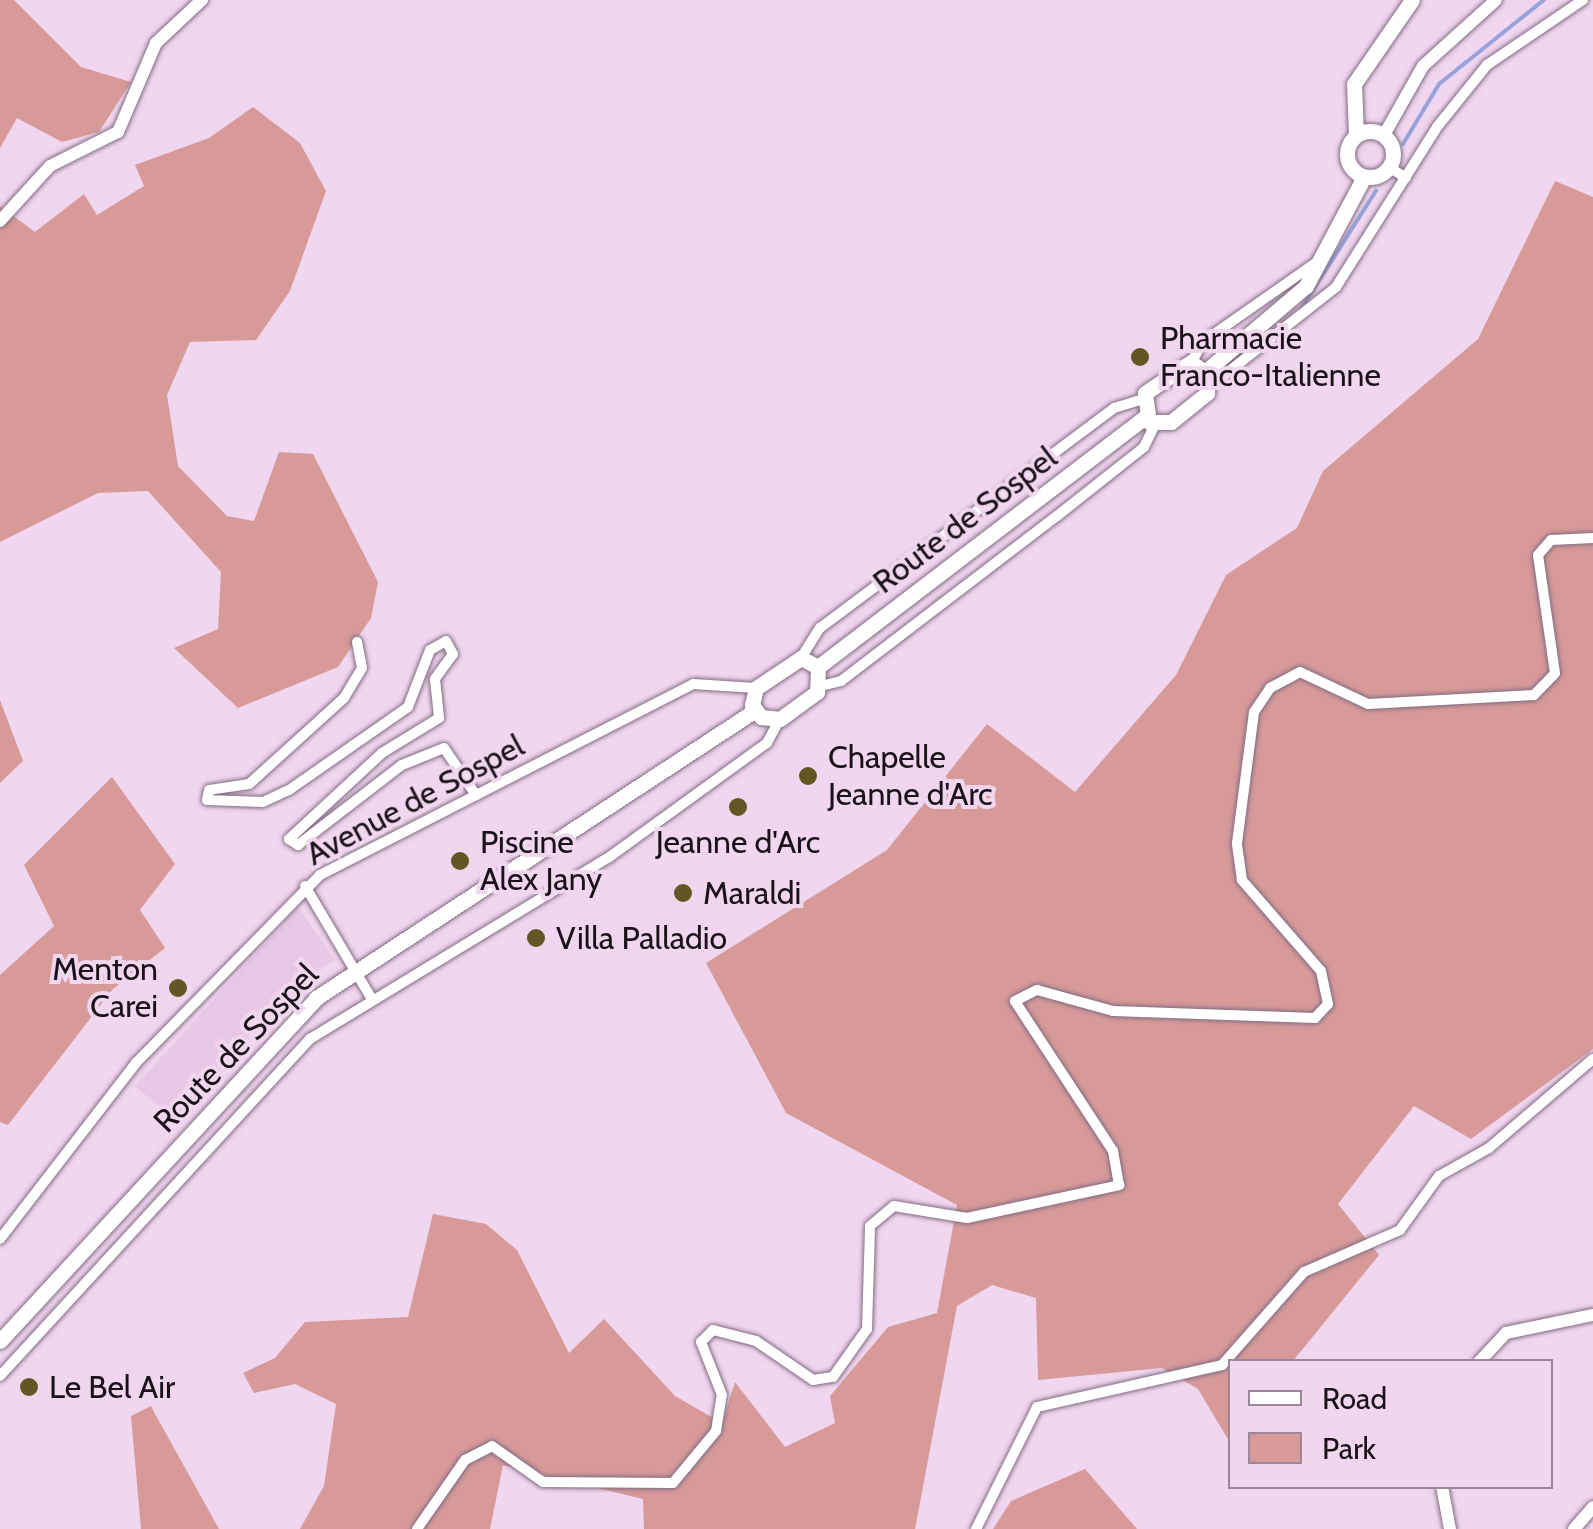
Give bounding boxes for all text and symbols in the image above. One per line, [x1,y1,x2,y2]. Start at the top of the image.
place label: Pharmacie Franco-Italienne [1160,320,1381,395]
marker: Pharmacie Franco-Italienne [1129,346,1151,368]
street label: Route de Sospel [866,438,1064,602]
street label: Avenue de Sospel [299,726,531,874]
place label: Chapelle Jeanne d'Arc [828,739,993,814]
marker: Chapelle Jeanne d'Arc [797,765,819,787]
marker: Jeanne d'Arc [727,796,749,818]
place label: Jeanne d'Arc [656,823,820,861]
place label: Piscine Alex Jany [480,824,602,899]
marker: Piscine Alex Jany [449,850,471,872]
place label: Maraldi [703,874,801,912]
marker: Maraldi [672,882,694,904]
place label: Villa Palladio [556,919,727,957]
marker: Villa Palladio [525,927,547,949]
place label: Menton Carei [52,951,158,1026]
street label: Route de Sospel [146,956,326,1140]
marker: Menton Carei [167,977,189,999]
legend [1228,1359,1553,1489]
place label: Le Bel Air [49,1368,175,1406]
marker: Le Bel Air [18,1376,40,1398]
text: Road [1322,1380,1387,1417]
text: Park [1322,1430,1376,1467]

